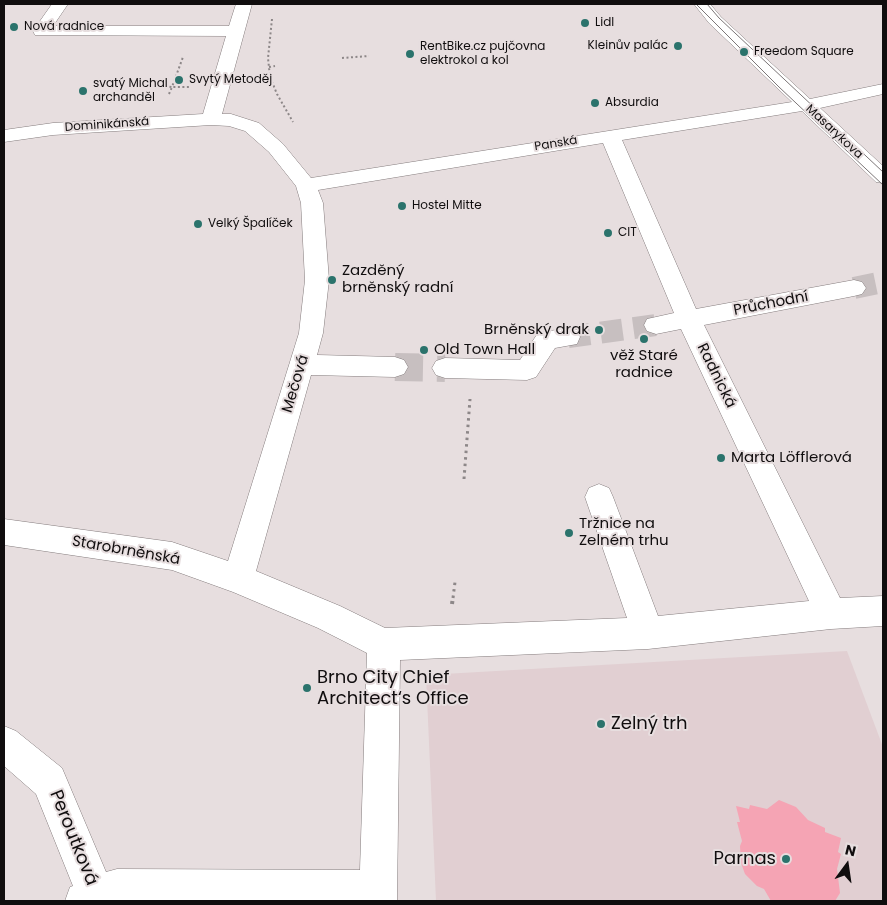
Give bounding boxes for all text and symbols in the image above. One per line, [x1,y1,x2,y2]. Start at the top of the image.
place label: Lidl [595,16,614,30]
marker: Lidl [579,17,591,29]
place label: Nová radnice [24,20,104,34]
marker: Nová radnice [8,21,20,33]
place label: Kleinův palác [588,39,668,53]
place label: RentBike.cz pujčovna elektrokol a kol [420,40,545,68]
marker: Kleinův palác [672,40,684,52]
place label: Freedom Square [754,45,854,59]
marker: Freedom Square [738,46,750,58]
marker: RentBike.cz pujčovna elektrokol a kol [404,48,416,60]
place label: Svytý Metoděj [189,73,272,87]
marker: Svytý Metoděj [173,74,185,86]
place label: svatý Michal archanděl [93,77,168,105]
marker: svatý Michal archanděl [77,85,89,97]
place label: Absurdia [605,96,659,110]
marker: Absurdia [589,97,601,109]
street label: Masarykova [802,102,866,162]
street label: Dominikánská [64,115,150,135]
street label: Panská [533,134,579,154]
place label: Hostel Mitte [412,199,482,213]
marker: Hostel Mitte [396,200,408,212]
place label: Velký Špalíček [208,217,293,231]
marker: Velký Špalíček [192,218,204,230]
place label: CIT [618,226,637,240]
marker: CIT [602,227,614,239]
place label: Zazděný brněnský radní [342,262,453,297]
marker: Zazděný brněnský radní [326,274,338,286]
street label: Průchodní [732,288,810,320]
place label: Brněnský drak [484,321,589,339]
marker: Brněnský drak [593,324,605,336]
marker: věž Staré radnice [638,333,650,345]
place label: Old Town Hall [434,341,535,359]
street label: Radnická [693,341,739,411]
marker: Old Town Hall [418,344,430,356]
place label: věž Staré radnice [610,347,678,382]
street label: Mečová [279,353,313,415]
place label: Marta Löfflerová [731,449,852,467]
marker: Marta Löfflerová [715,452,727,464]
place label: Tržnice na Zelném trhu [579,515,669,550]
marker: Tržnice na Zelném trhu [563,527,575,539]
street label: Starobrněnská [71,533,181,569]
place label: Brno City Chief Architect‘s Office [317,667,469,710]
marker: Brno City Chief Architect‘s Office [301,682,313,694]
place label: Zelný trh [611,713,688,735]
marker: Zelný trh [595,718,607,730]
street label: Peroutková [44,787,102,889]
text: N [843,839,858,861]
north arrow [822,840,872,890]
place label: Parnas [714,848,776,870]
marker: Parnas [780,853,792,865]

